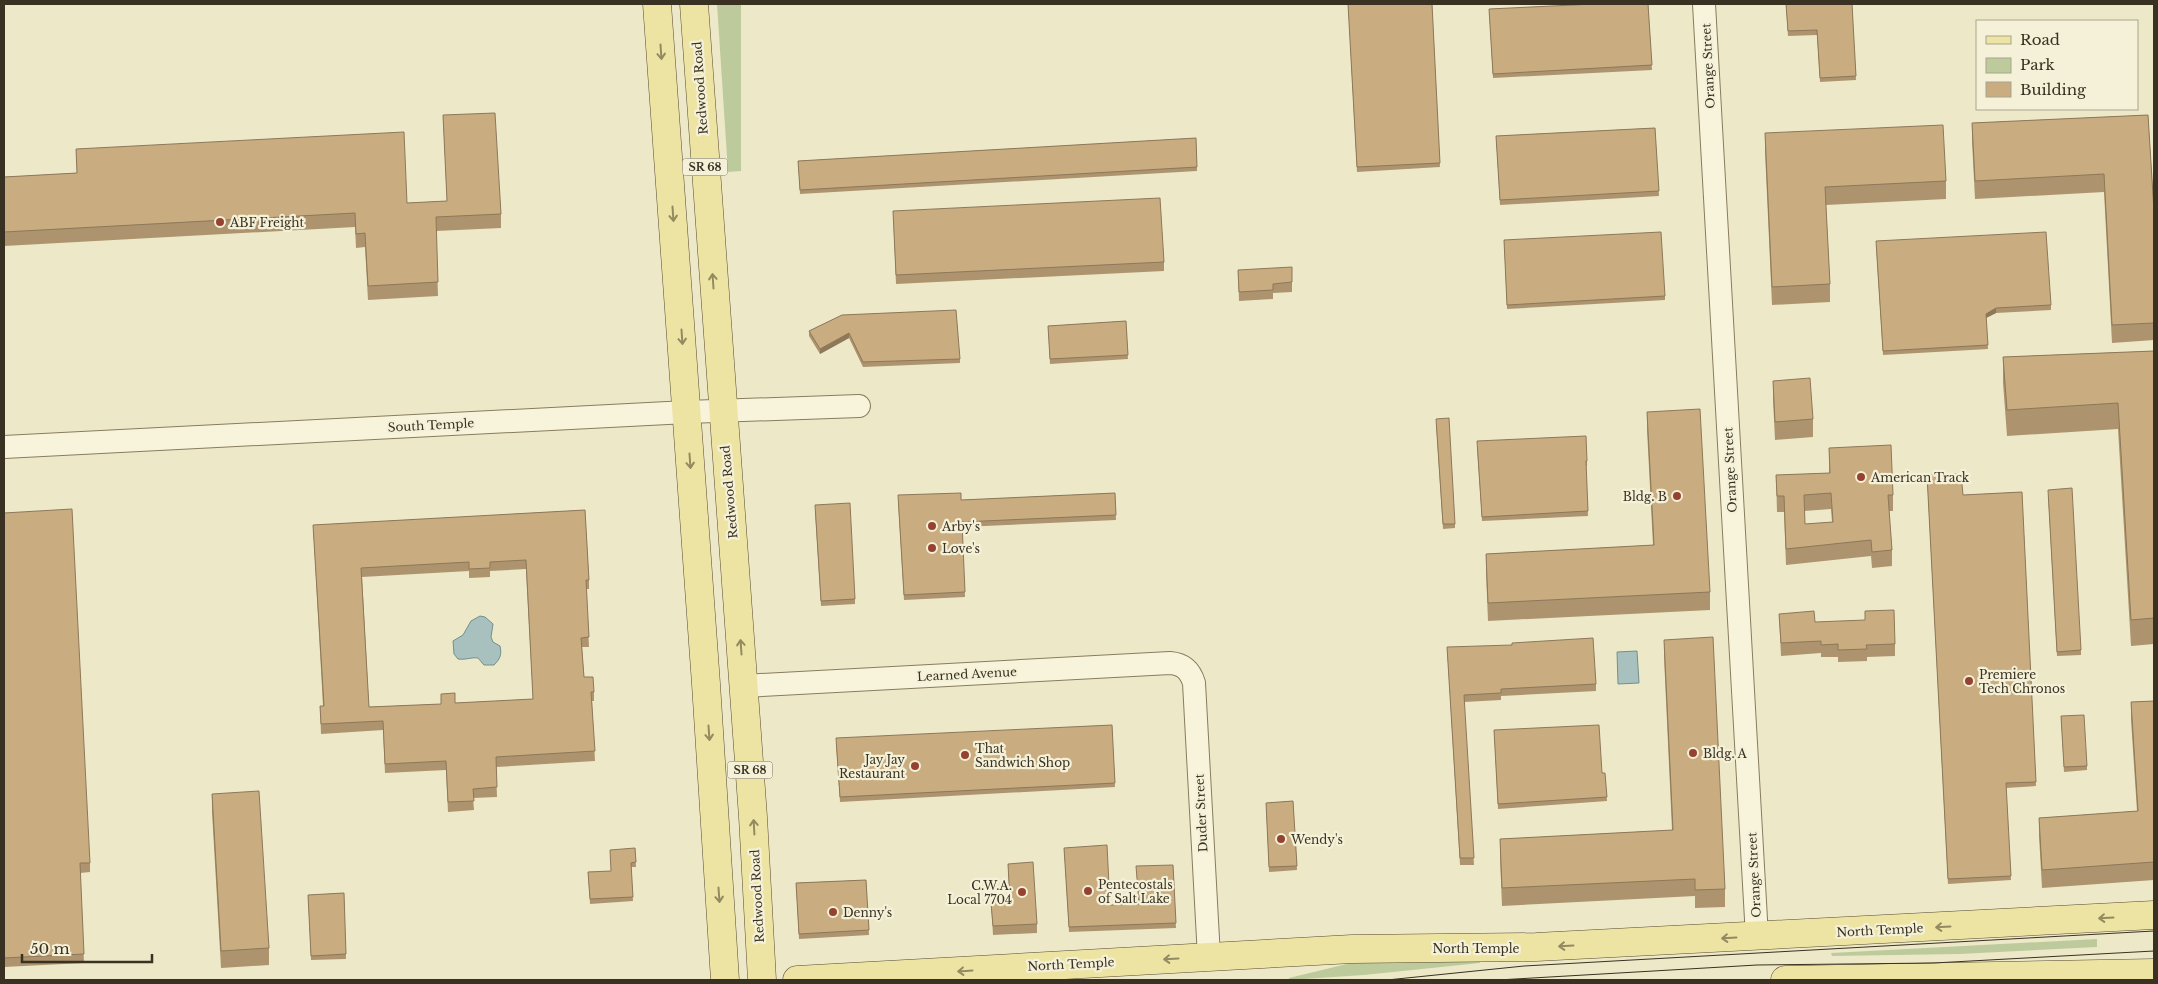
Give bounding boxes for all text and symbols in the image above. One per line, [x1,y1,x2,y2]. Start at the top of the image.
legend [1976,20,2138,110]
street label: Orange Street [1698,22,1718,109]
text: Road [2020,30,2060,49]
street label: Redwood Road [689,41,711,135]
one-way arrow [656,44,665,60]
text: Park [2020,55,2056,74]
text: Building [2020,80,2087,99]
road number: SR 68 [682,158,728,176]
one-way arrow [668,206,678,222]
place label: ABF Freight [229,215,304,230]
marker: ABF Freight [214,216,226,228]
one-way arrow [708,274,718,290]
one-way arrow [677,329,686,345]
street label: South Temple [387,415,475,435]
street label: Orange Street [1720,426,1740,513]
street label: Redwood Road [717,445,741,539]
one-way arrow [686,452,695,468]
place label: American Track [1870,470,1970,485]
marker: American Track [1855,471,1867,483]
place label: Bldg. B [1623,489,1667,504]
marker: Bldg. B [1671,490,1683,502]
place label: Arby's [941,519,980,534]
marker: Arby's [926,520,938,532]
place label: Love's [942,541,980,556]
marker: Love's [926,542,938,554]
one-way arrow [736,639,745,655]
street label: Learned Avenue [917,664,1017,684]
place label: Premiere Tech Chronos [1979,667,2065,696]
marker: Premiere Tech Chronos [1963,675,1975,687]
one-way arrow [705,724,714,740]
place label: That Sandwich Shop [975,741,1070,770]
place label: Bldg. A [1703,746,1748,761]
marker: Bldg. A [1687,747,1699,759]
marker: That Sandwich Shop [959,749,971,761]
place label: Jay Jay Restaurant [839,752,905,781]
marker: Jay Jay Restaurant [909,760,921,772]
road number: SR 68 [728,762,772,778]
street label: Duder Street [1191,773,1211,853]
one-way arrow [749,819,758,835]
street label: Orange Street [1744,831,1764,918]
place label: Wendy's [1290,832,1343,847]
marker: Wendy's [1275,833,1287,845]
street label: Redwood Road [747,849,767,943]
place label: Pentecostals of Salt Lake [1098,877,1173,906]
place label: C.W.A. Local 7704 [947,878,1012,907]
marker: Pentecostals of Salt Lake [1082,885,1094,897]
one-way arrow [715,886,724,902]
marker: C.W.A. Local 7704 [1016,886,1028,898]
place label: Denny's [843,905,892,920]
marker: Denny's [827,906,839,918]
one-way arrow [2098,914,2114,923]
street label: North Temple [1836,920,1924,940]
one-way arrow [1936,922,1952,931]
scale bar [22,932,152,964]
one-way arrow [1721,933,1737,943]
text: 50 m [30,939,70,958]
street label: North Temple [1433,941,1520,956]
one-way arrow [1559,941,1575,950]
street label: North Temple [1027,954,1115,974]
one-way arrow [1163,955,1179,964]
one-way arrow [957,966,973,975]

